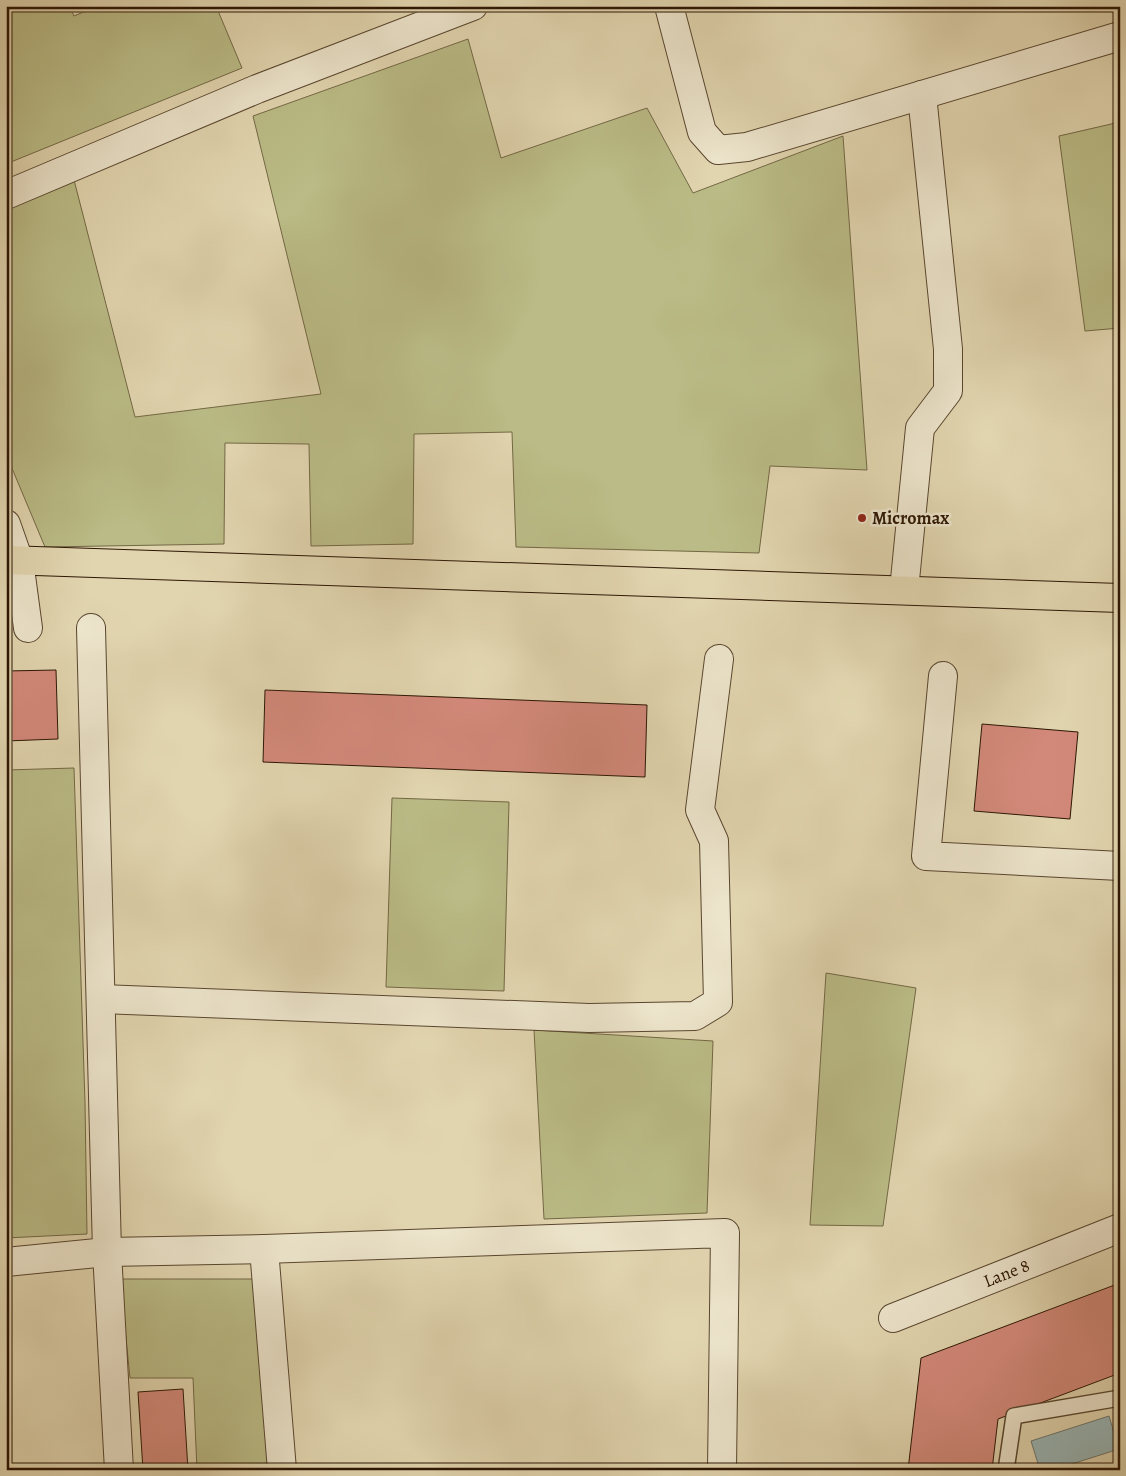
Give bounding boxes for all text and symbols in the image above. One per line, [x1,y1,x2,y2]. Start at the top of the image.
place label: Micromax [872,506,949,530]
marker: Micromax [856,512,868,524]
street label: Lane 8 [980,1253,1033,1293]

